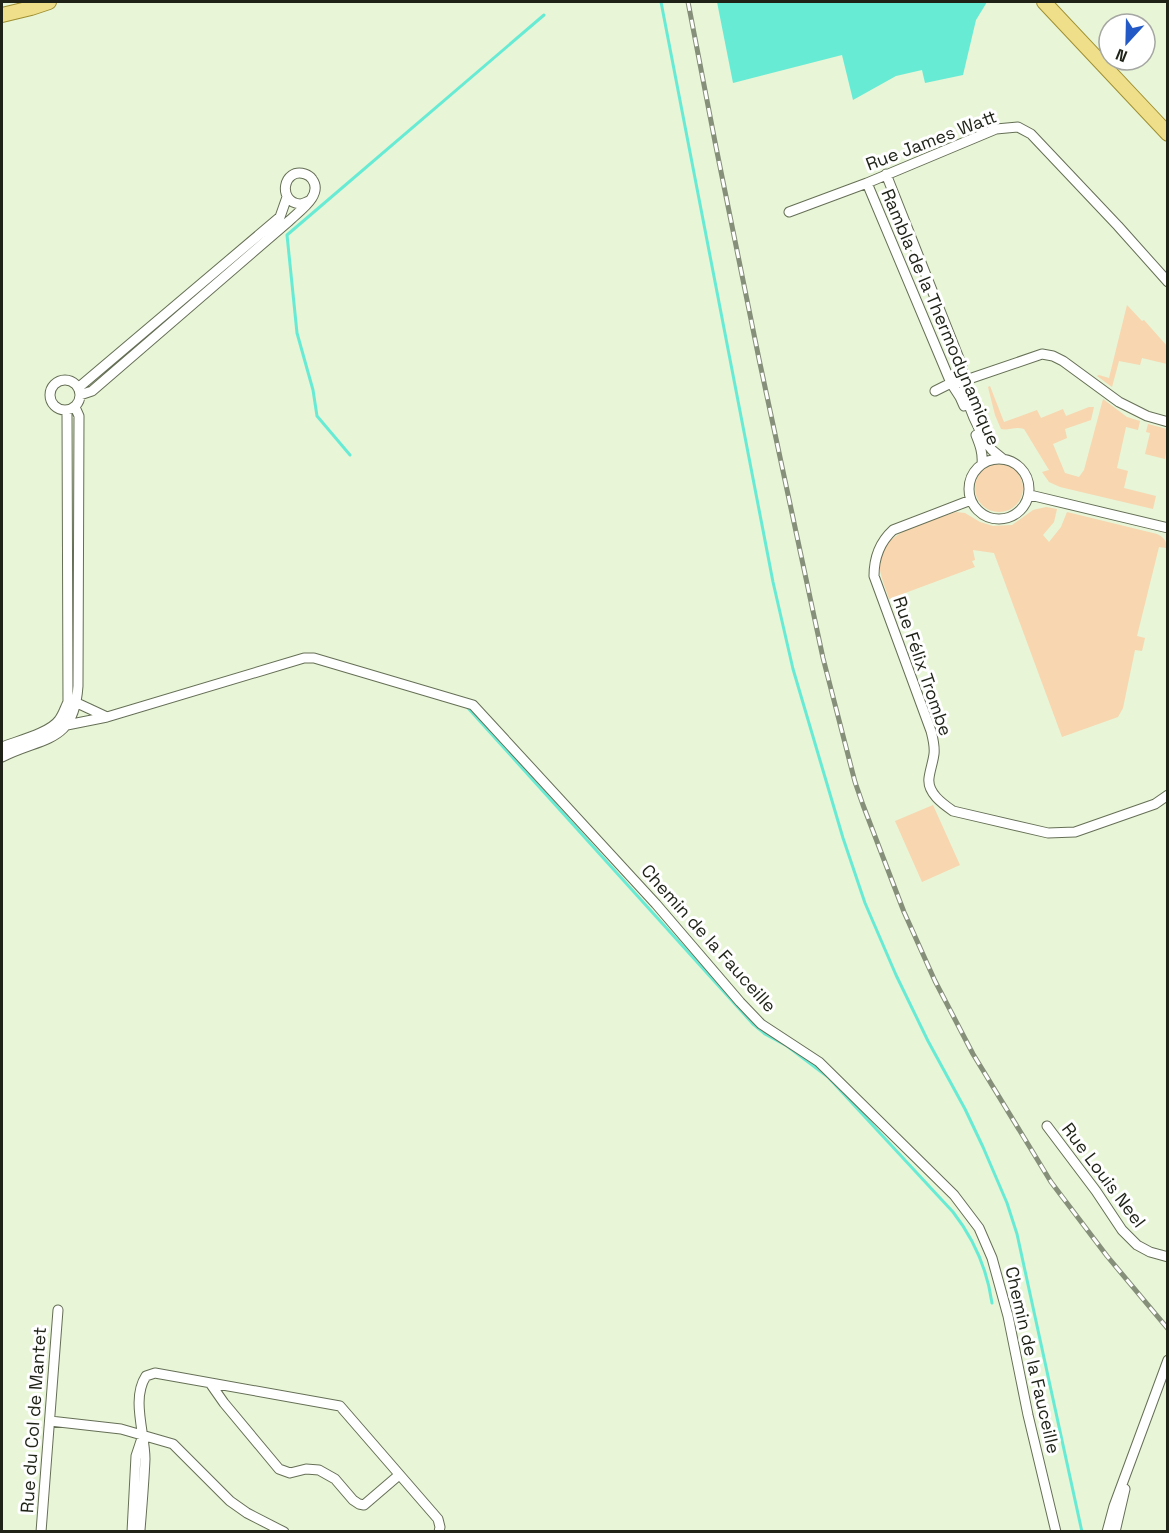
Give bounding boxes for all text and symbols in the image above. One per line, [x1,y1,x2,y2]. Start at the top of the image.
north arrow [1097,12,1157,72]
text: N [1113,44,1130,67]
street label: Rue James Watt [862,104,1000,176]
street label: Rambla de la Thermodynamique [876,185,1006,449]
street label: Rue Félix Trombe [888,593,958,739]
street label: Chemin de la Fauceille [637,859,781,1017]
street label: Rue Louis Neel [1057,1118,1151,1232]
street label: Chemin de la Fauceille [1000,1264,1066,1456]
street label: Rue du Col de Mantet [15,1326,51,1514]

